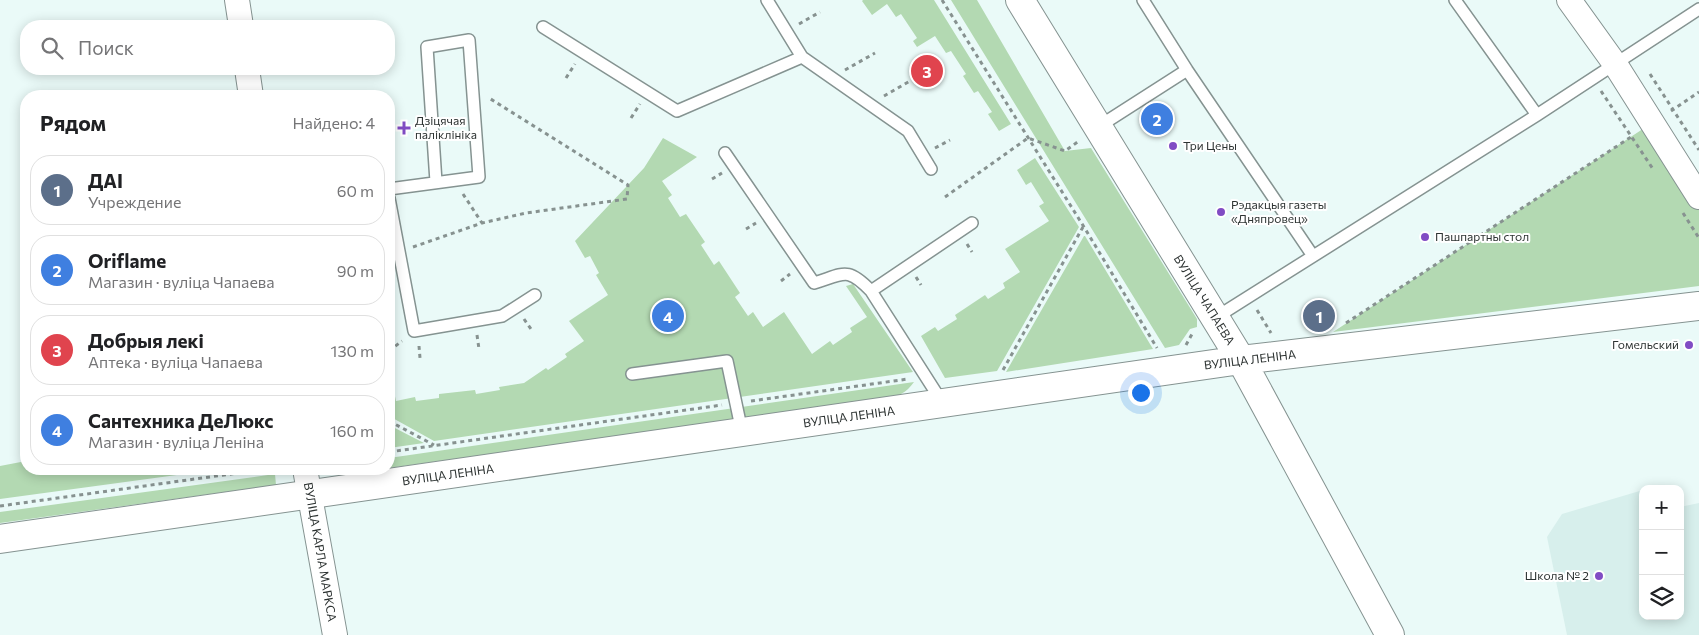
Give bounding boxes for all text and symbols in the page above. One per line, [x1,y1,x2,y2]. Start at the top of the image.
search box [20,20,395,75]
icon: search [38,34,66,62]
text: Поиск [78,36,134,59]
pin: 3 [911,52,943,90]
pin: 2 [1141,100,1173,138]
text: Рядом [40,110,106,135]
text: Найдено: 4 [293,113,375,132]
place label: Дзіцячая паліклініка [415,113,477,141]
marker: Дзіцячая паліклініка [397,121,411,135]
place label: Три Цены [1183,138,1237,152]
marker: Три Цены [1167,140,1179,152]
text: ДАІ [88,169,123,192]
text: 1 [53,181,61,200]
text: 60 m [337,181,374,200]
text: Учреждение [88,192,181,211]
place label: Рэдакцыя газеты «Дняпровец» [1231,197,1326,225]
marker: Рэдакцыя газеты «Дняпровец» [1215,206,1227,218]
place label: Пашпартны стол [1435,229,1529,243]
marker: Пашпартны стол [1419,231,1431,243]
text: Oriflame [88,249,166,272]
street label: ВУЛІЦА ЧАПАЕВА [1172,252,1238,347]
text: 2 [52,261,62,280]
text: 90 m [337,261,374,280]
text: Магазин · вуліца Чапаева [88,272,275,291]
pin: 4 [652,297,684,335]
pin: 1 [1303,297,1335,335]
text: Добрыя лекі [88,329,204,352]
place label: Гомельский [1612,337,1679,351]
marker: Гомельский [1683,339,1695,351]
text: 3 [52,341,62,360]
text: 130 m [331,341,374,360]
street label: ВУЛІЦА ЛЕНІНА [1203,346,1297,372]
text: Аптека · вуліца Чапаева [88,352,263,371]
your location [1128,380,1154,406]
street label: ВУЛІЦА ЛЕНІНА [802,403,896,429]
text: Сантехника ДеЛюкс [88,409,273,432]
text: 4 [52,421,62,440]
text: 160 m [330,421,374,440]
text: Магазин · вуліца Леніна [88,432,264,451]
street label: ВУЛІЦА ЛЕНІНА [401,461,495,487]
street label: ВУЛІЦА КАРЛА МАРКСА [302,481,340,623]
map controls [1639,485,1684,620]
button: + [1639,485,1684,530]
button: − [1639,530,1684,575]
place label: Школа № 2 [1525,568,1589,582]
marker: Школа № 2 [1593,570,1605,582]
button: layers [1639,575,1684,620]

